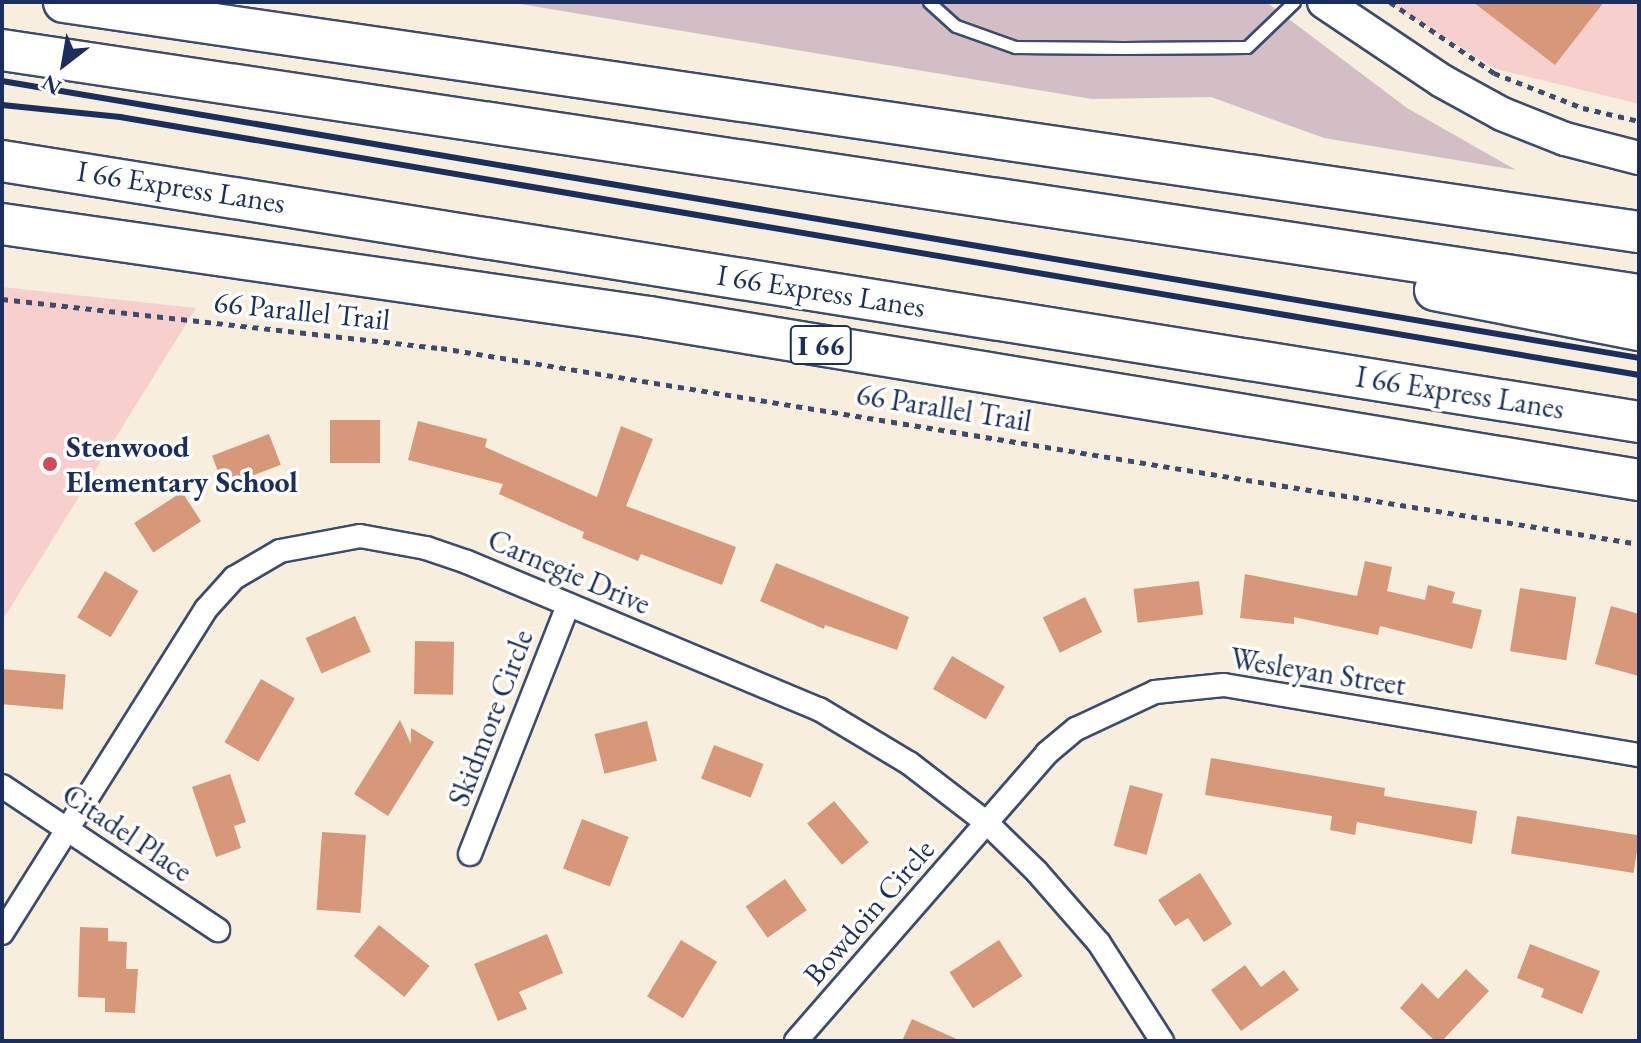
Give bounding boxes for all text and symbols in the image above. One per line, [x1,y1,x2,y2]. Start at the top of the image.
north arrow [24,24,104,104]
text: N [36,68,66,102]
street label: I 66 Express Lanes [74,153,288,221]
street label: I 66 Express Lanes [714,257,928,325]
street label: 66 Parallel Trail [212,284,392,338]
road number: I 66 [789,321,853,369]
street label: I 66 Express Lanes [1353,359,1567,427]
street label: 66 Parallel Trail [854,376,1034,440]
place label: Stenwood Elementary School [66,429,298,500]
marker: Stenwood Elementary School [41,455,59,473]
street label: Carnegie Drive [482,522,656,622]
street label: Skidmore Circle [441,625,541,811]
street label: Wesleyan Street [1228,640,1408,704]
street label: Citadel Place [55,776,199,890]
street label: Bowdoin Circle [796,832,942,992]

